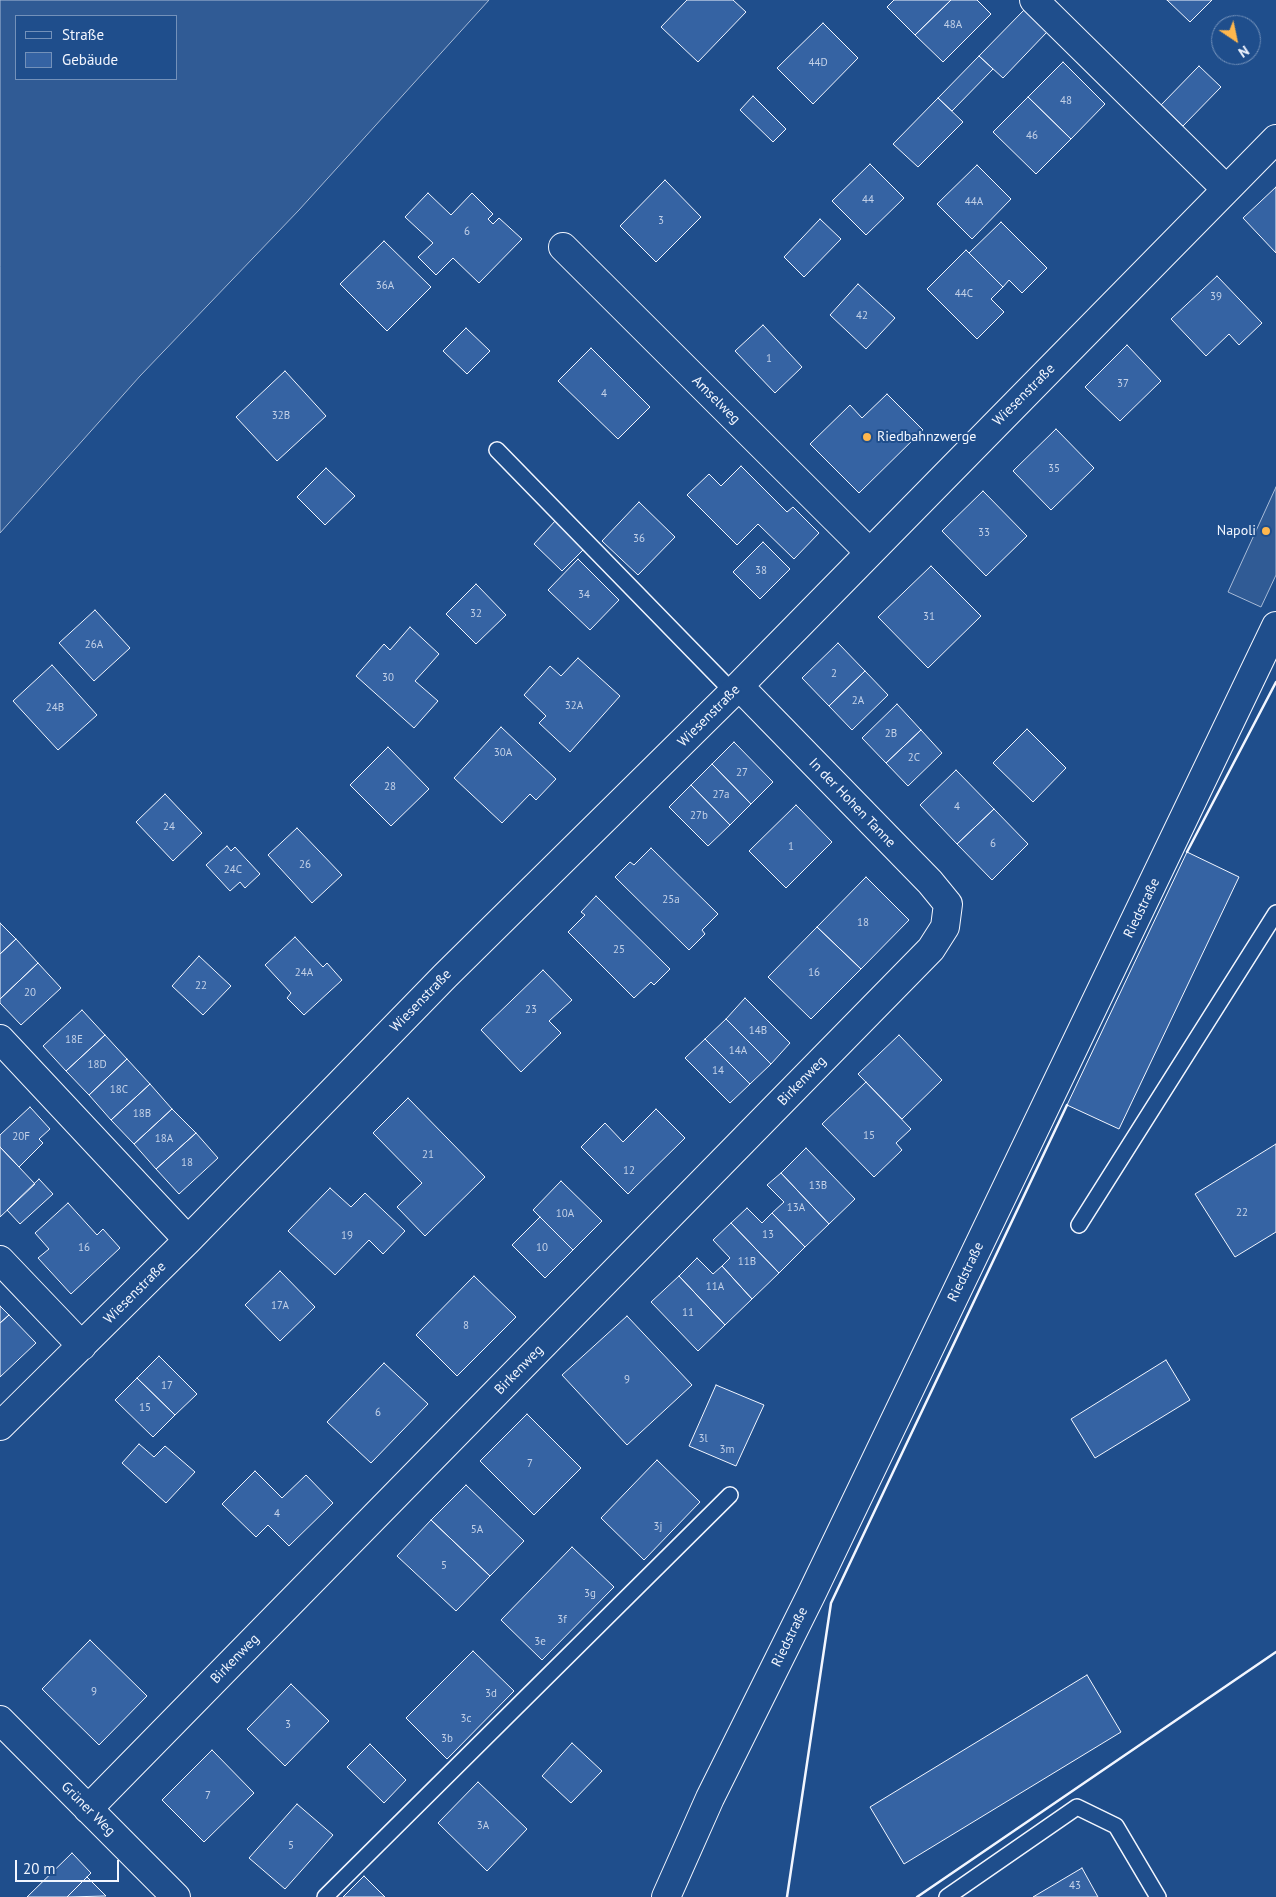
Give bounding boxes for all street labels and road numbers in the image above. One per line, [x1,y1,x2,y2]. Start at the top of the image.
street label: Wiesenstraße [989,360,1059,430]
street label: Amselweg [688,372,744,428]
street label: Wiesenstraße [674,681,744,751]
street label: In der Hohen Tanne [805,755,899,851]
street label: Riedstraße [1120,875,1164,941]
street label: Wiesenstraße [387,966,455,1036]
street label: Birkenweg [774,1053,830,1109]
street label: Riedstraße [944,1239,988,1305]
street label: Wiesenstraße [100,1258,170,1328]
street label: Birkenweg [491,1342,547,1398]
street label: Riedstraße [768,1604,812,1670]
street label: Birkenweg [207,1631,263,1687]
street label: Grüner Weg [57,1778,119,1840]

